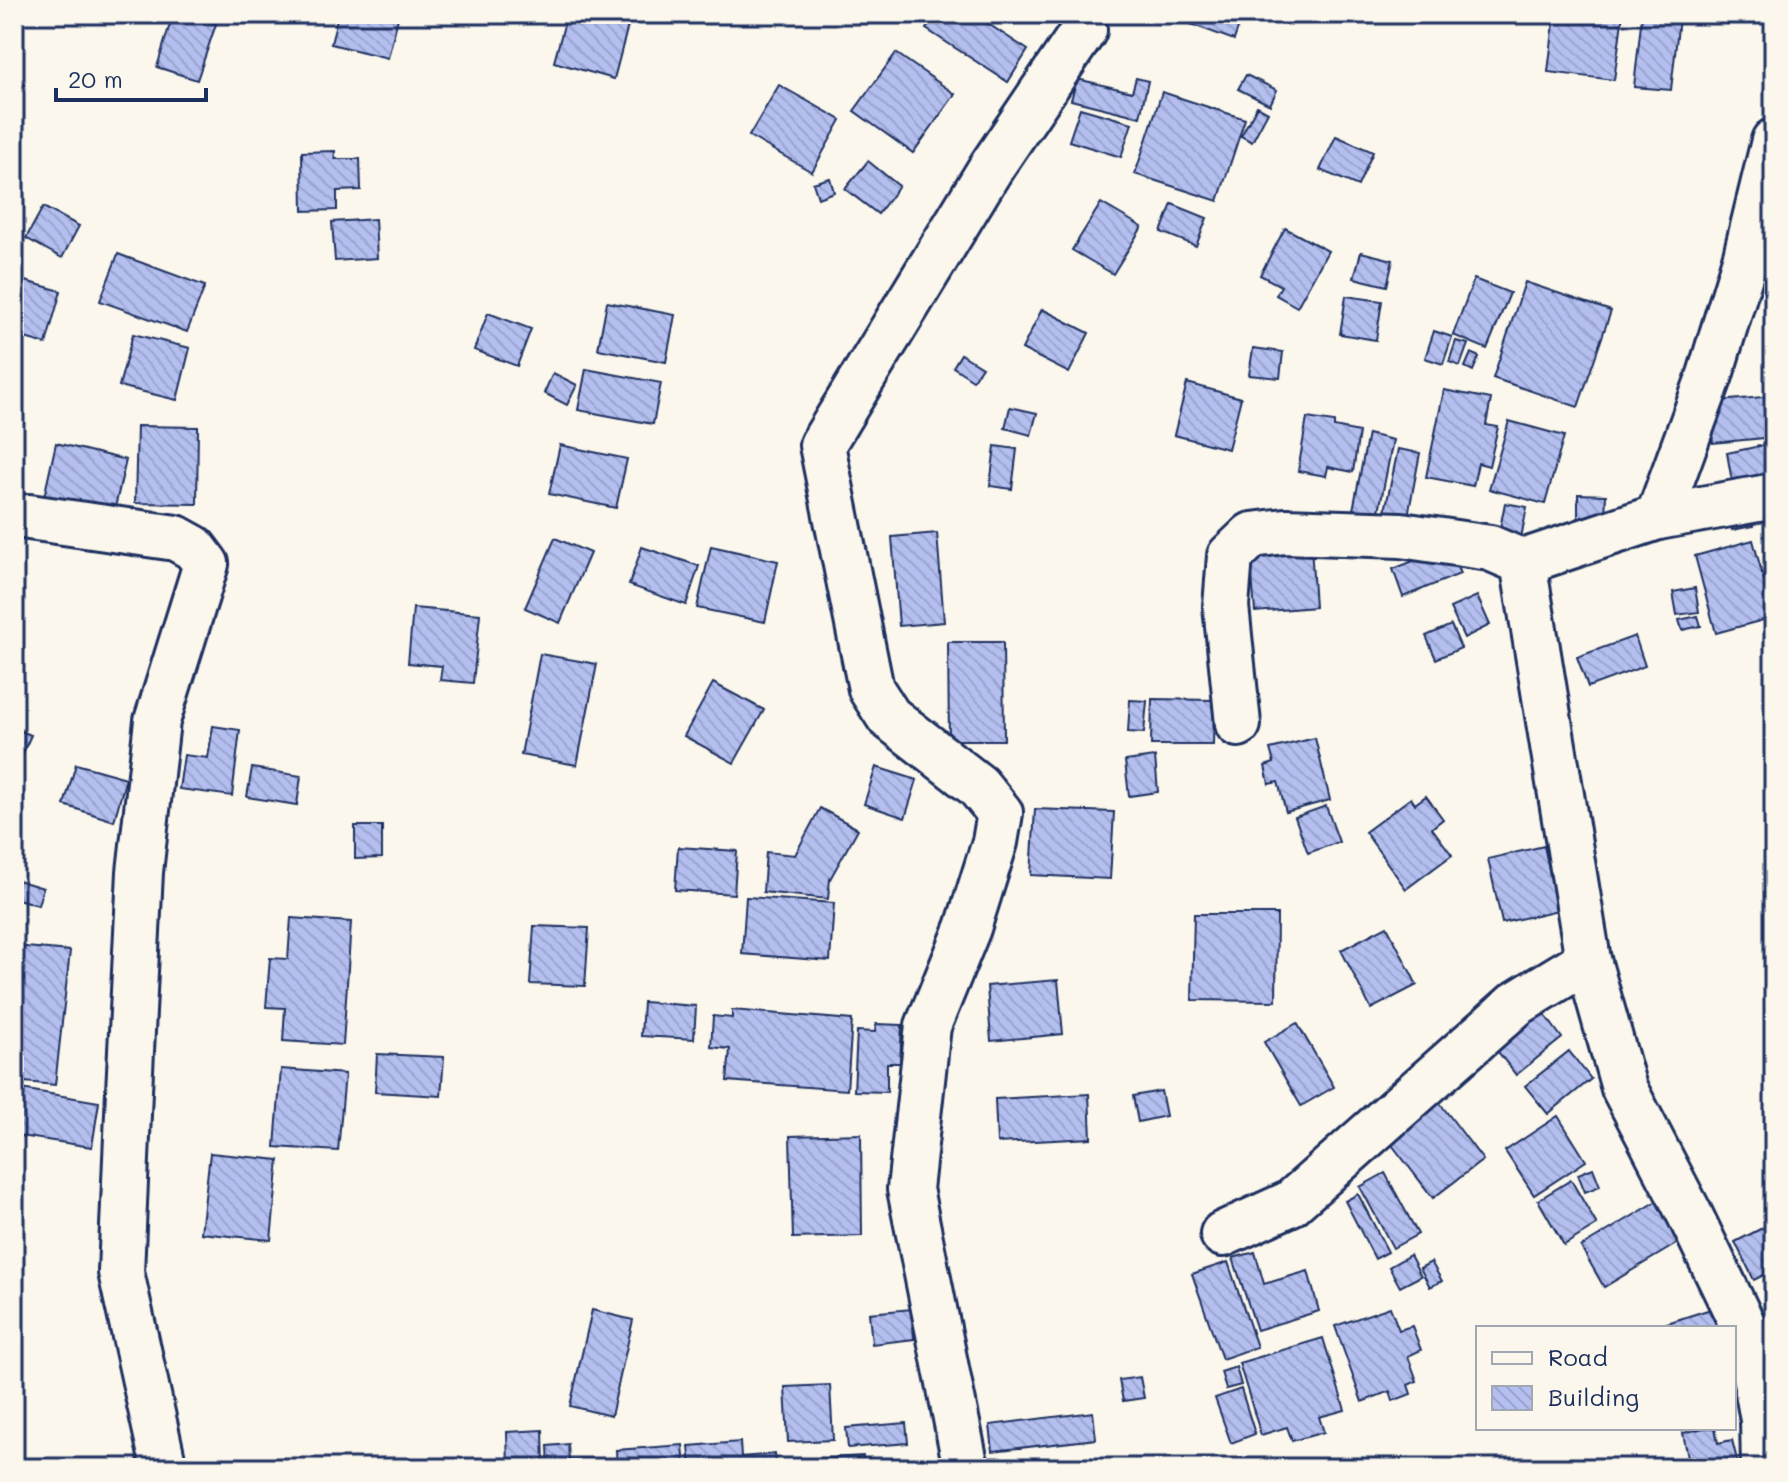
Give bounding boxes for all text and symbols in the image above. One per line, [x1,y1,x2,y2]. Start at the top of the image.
scale bar [56,52,206,102]
text: 20 m [68,63,123,94]
legend [1476,1326,1736,1430]
text: Road [1548,1341,1608,1372]
text: Building [1548,1381,1639,1412]

